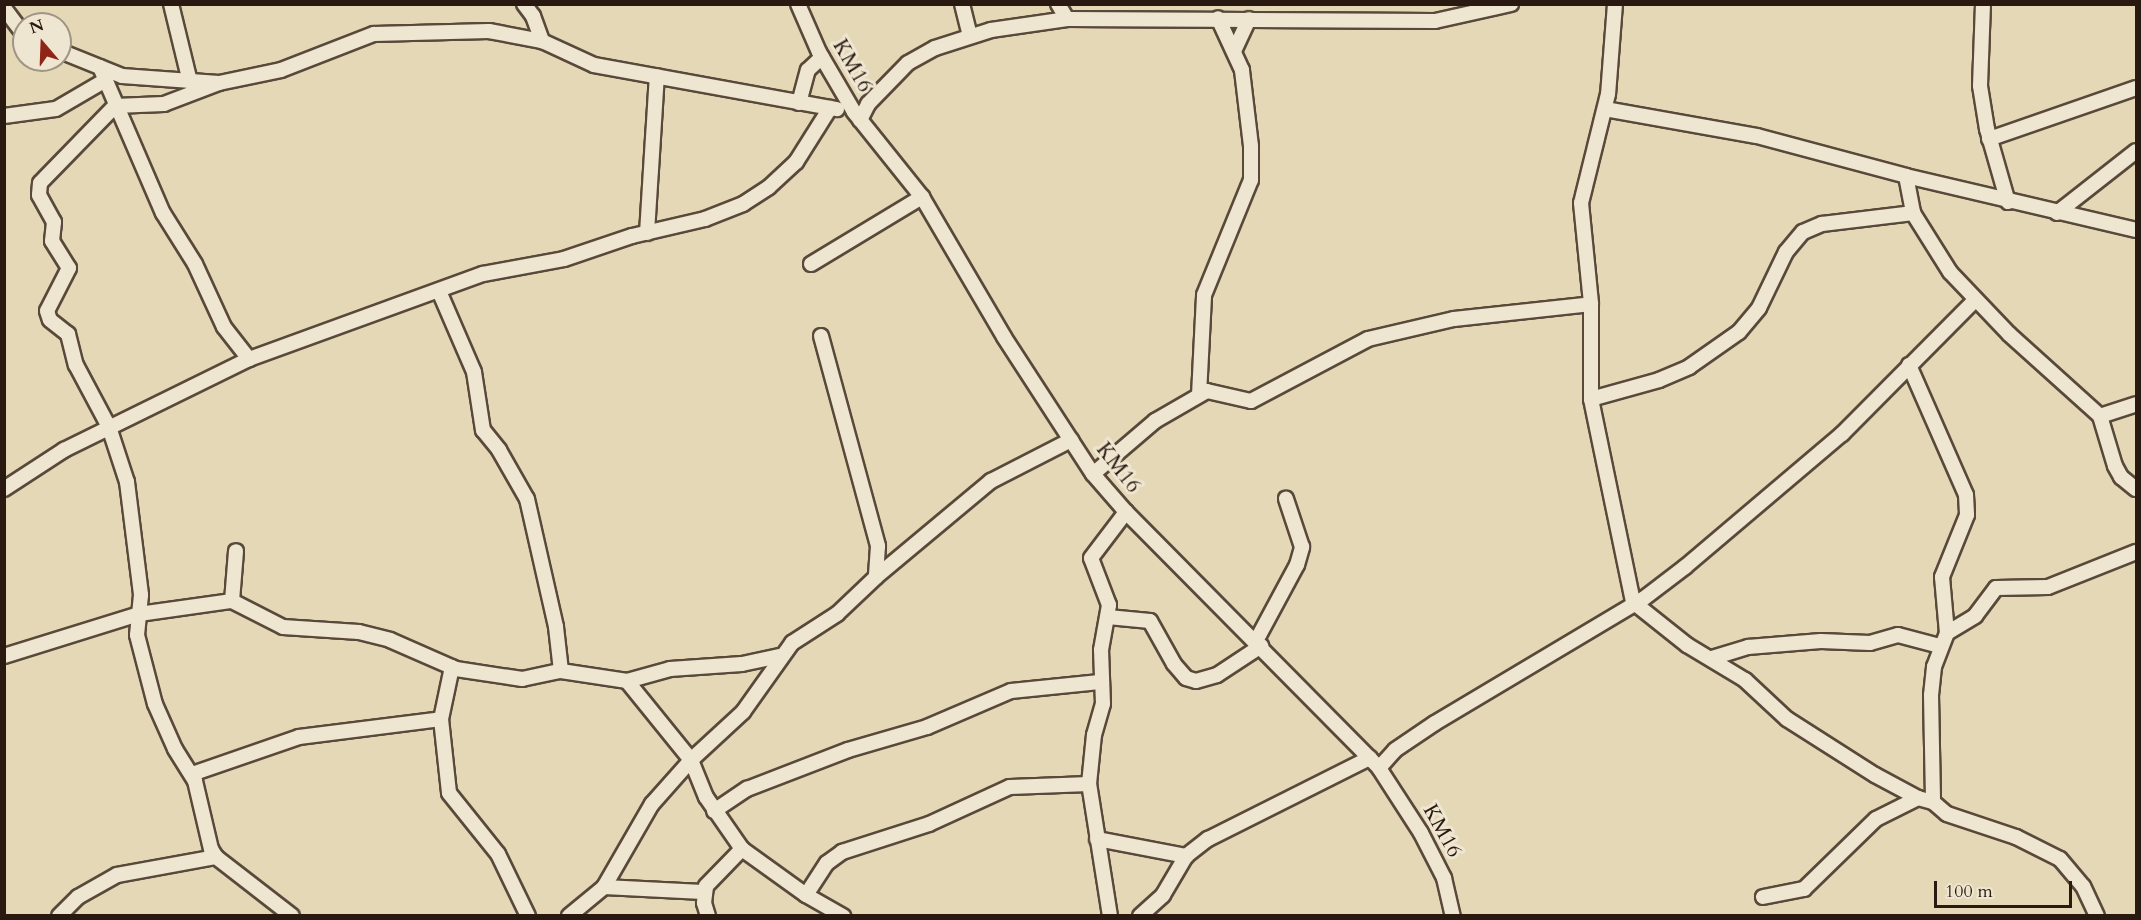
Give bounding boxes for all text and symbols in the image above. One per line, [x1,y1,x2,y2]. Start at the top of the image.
north arrow [12,12,72,72]
text: N [27,14,47,40]
street label: KM16 [827,35,877,97]
street label: KM16 [1091,438,1145,498]
street label: KM16 [1417,800,1467,862]
scale bar [1937,869,2075,907]
text: 100 m [1945,879,1993,904]

